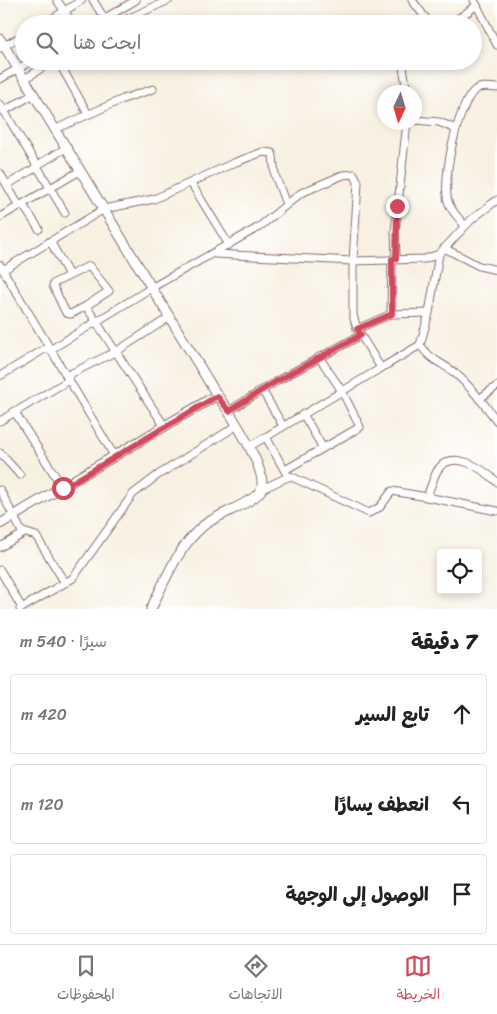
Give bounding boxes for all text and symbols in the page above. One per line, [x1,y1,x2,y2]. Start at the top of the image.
search box [15,15,482,70]
text: ابحث هنا [73,26,141,59]
icon: search [33,29,61,57]
north arrow [377,85,422,130]
route end [386,195,409,218]
route start [52,477,75,500]
map controls [437,549,482,594]
button: locate [437,549,482,594]
text: 7 دقيقة [411,623,477,661]
text: سيرًا · 540 m [20,627,107,656]
text: تابع السير [356,698,429,731]
text: 420 m [21,700,67,729]
icon: ahead [448,700,476,728]
text: انعطف يسارًا [334,788,429,821]
text: 120 m [21,790,64,819]
icon: left [448,790,476,818]
text: الوصول إلى الوجهة [286,878,429,911]
icon: arrive [448,880,476,908]
tab: المحفوظات [57,952,115,1007]
tab: الاتجاهات [228,952,283,1007]
tab: الخريطة [396,952,440,1007]

